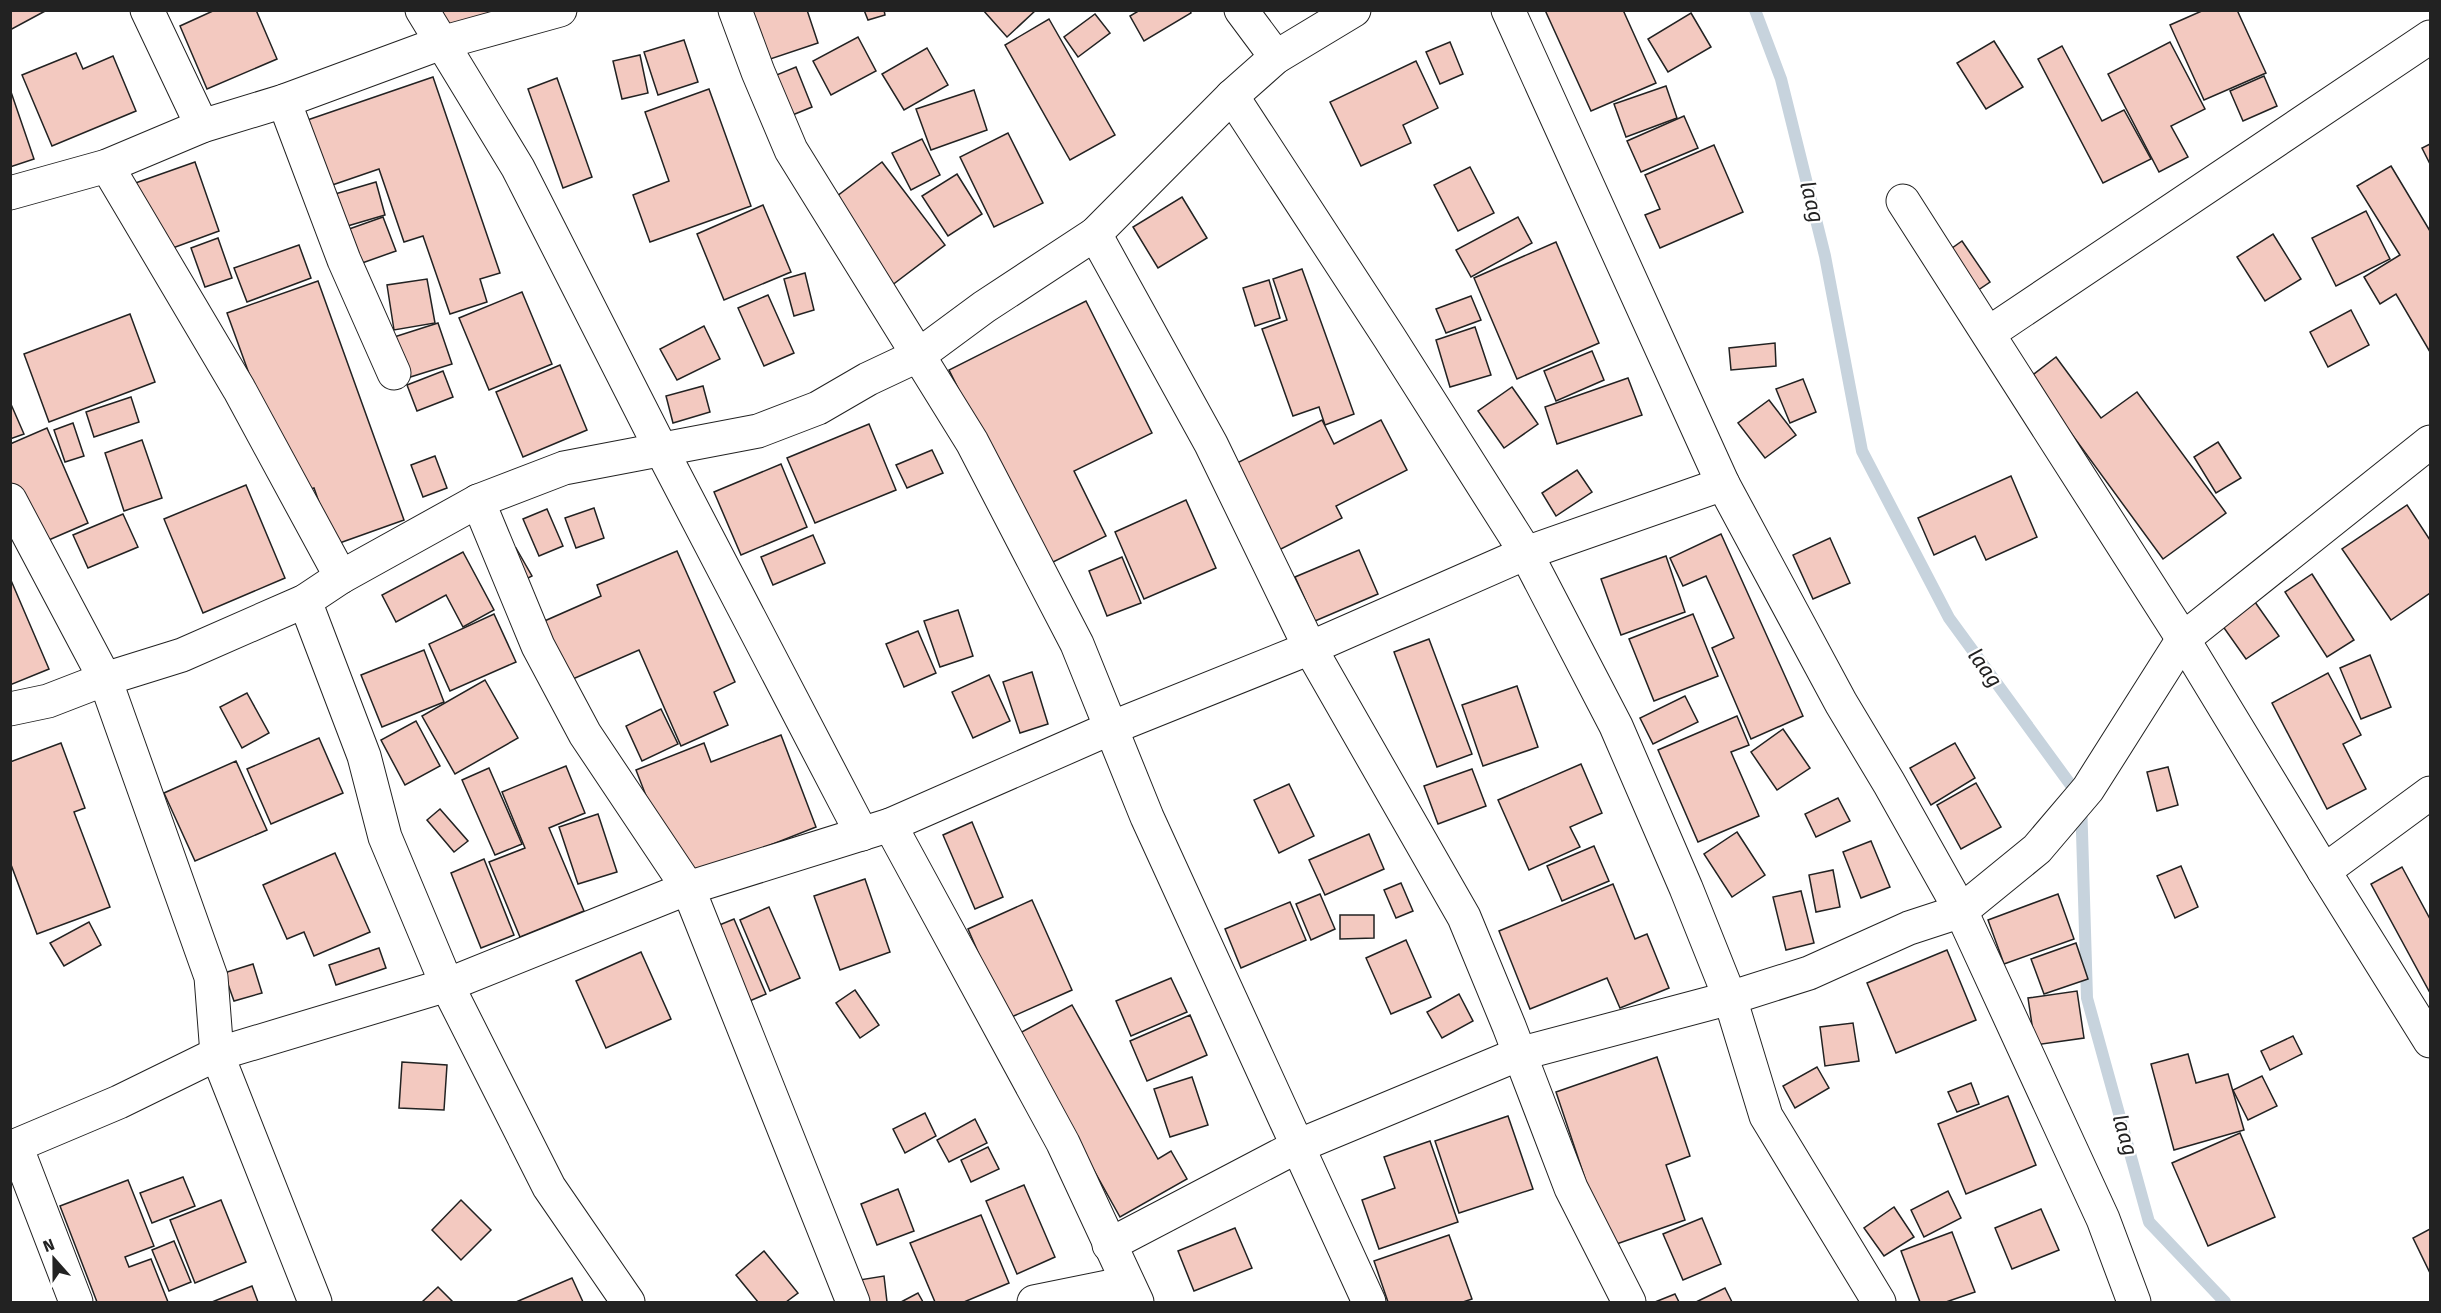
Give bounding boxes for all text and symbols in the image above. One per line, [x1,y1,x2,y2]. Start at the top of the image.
water label: laag [1794,178,1830,226]
water label: laag [1962,643,2008,693]
water label: laag [2107,1111,2143,1159]
north arrow [24,1229,84,1289]
text: N [40,1235,57,1256]

